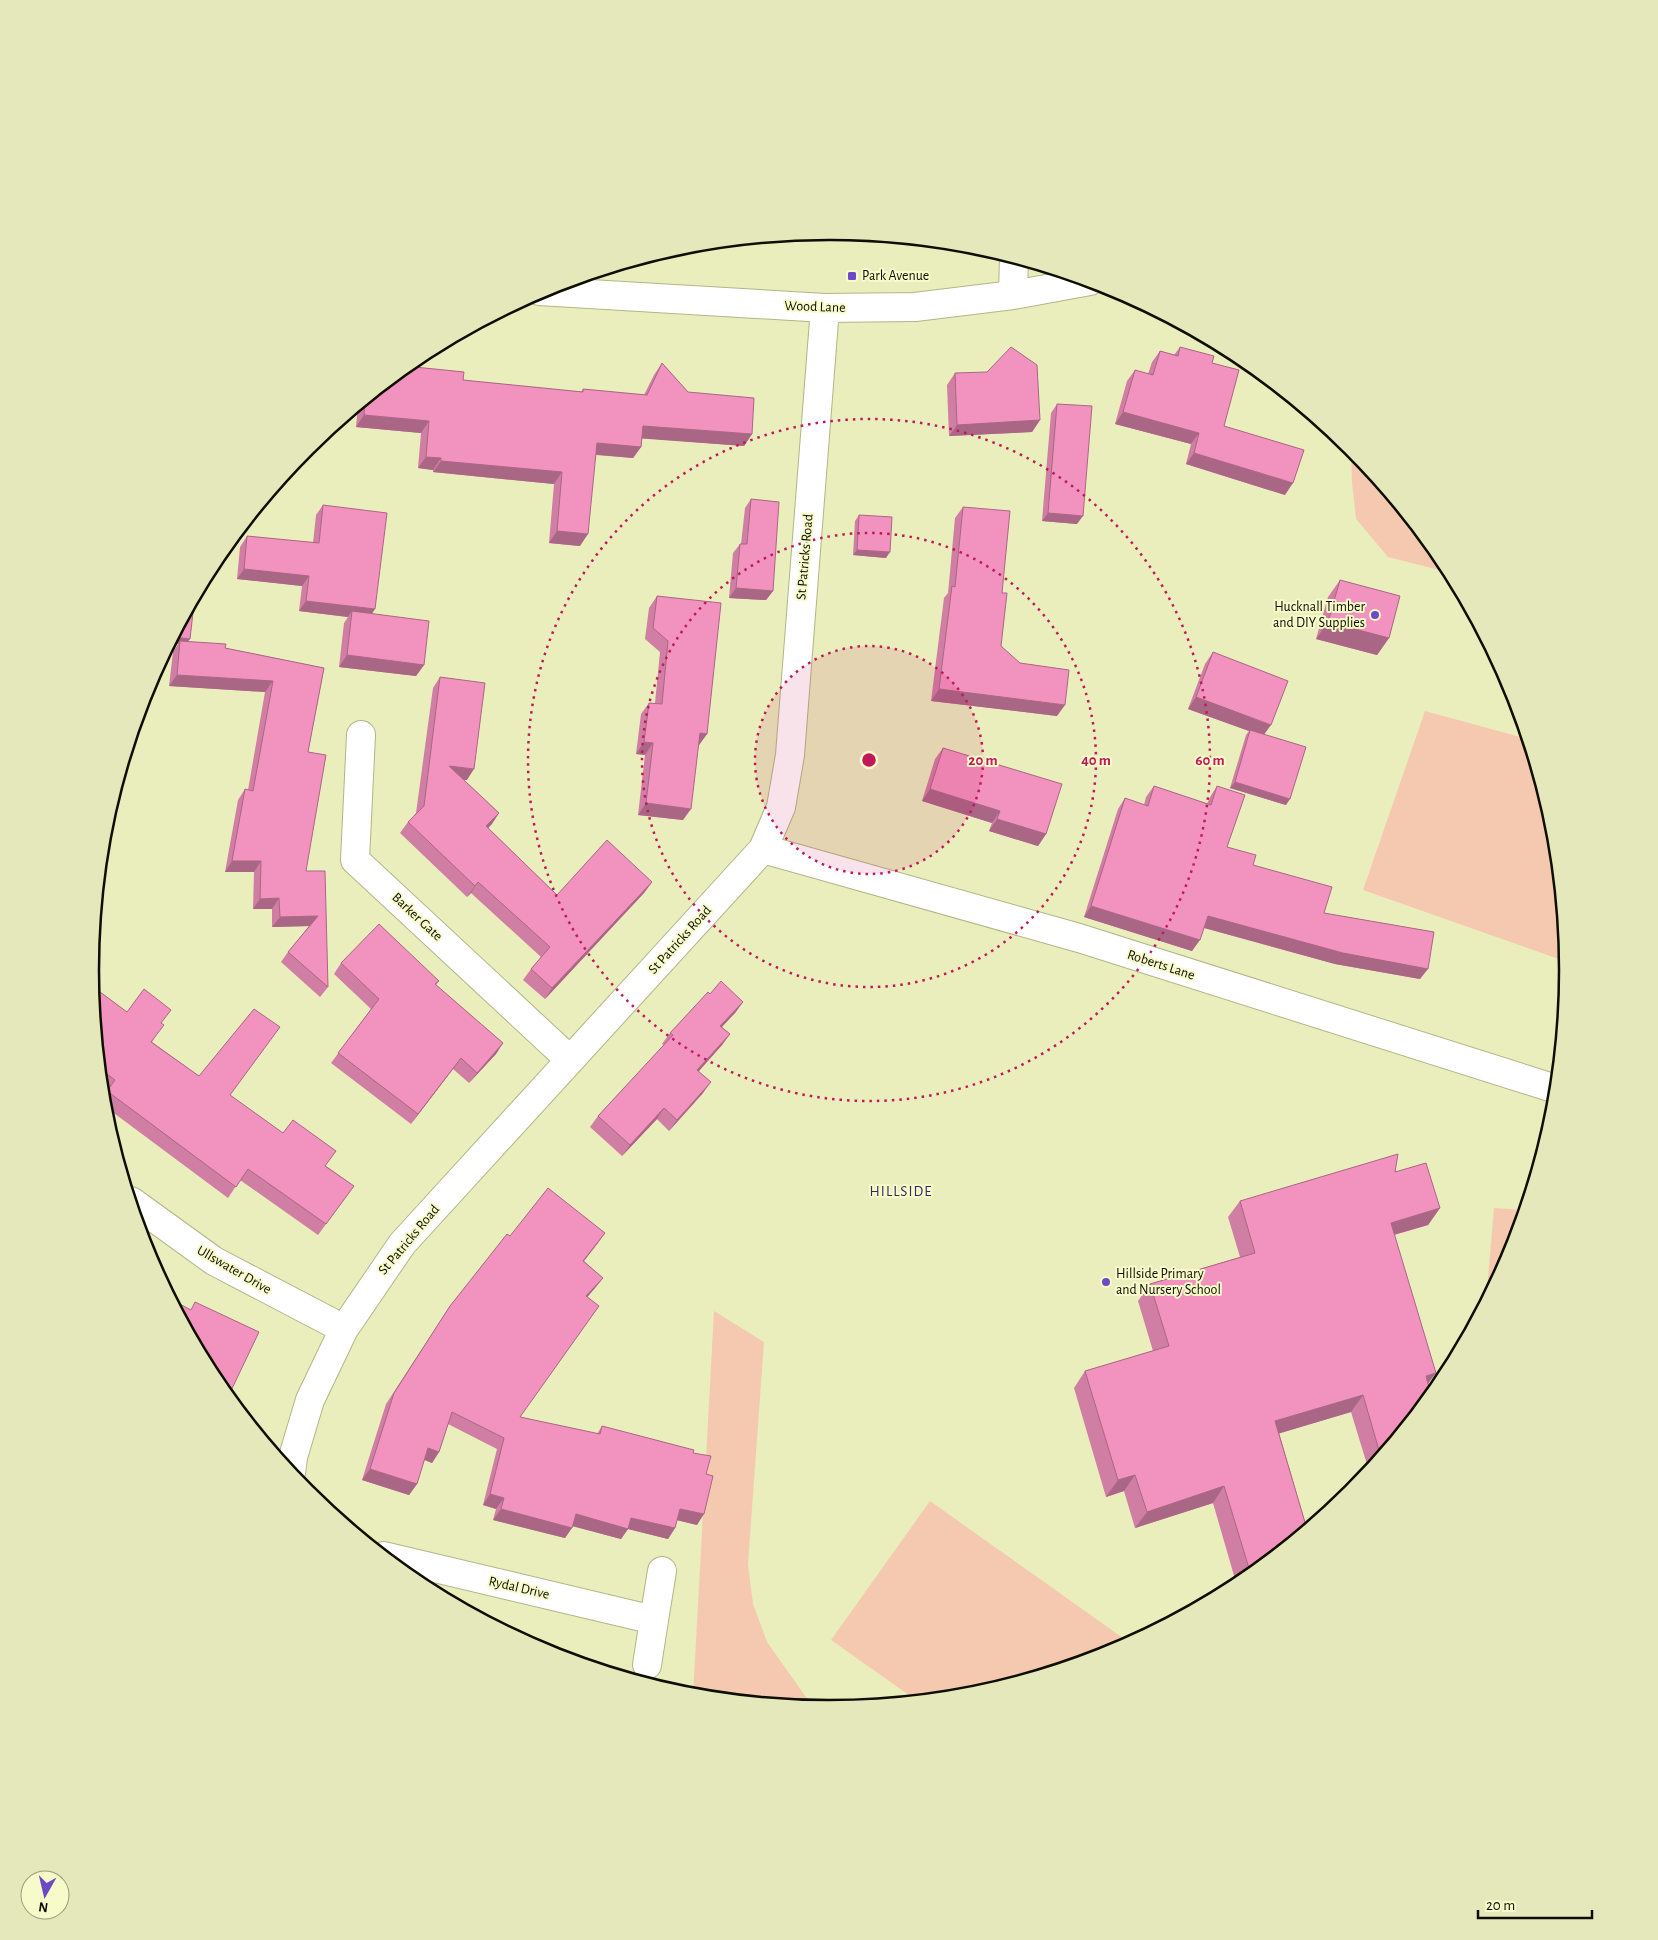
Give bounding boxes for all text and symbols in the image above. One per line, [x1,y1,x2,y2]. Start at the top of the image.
place label: Park Avenue [862,269,929,283]
marker: Park Avenue [846,270,858,282]
street label: Wood Lane [784,299,846,315]
street label: St Patricks Road [794,513,816,601]
place label: Hucknall Timber and DIY Supplies [1273,600,1365,630]
marker: Hucknall Timber and DIY Supplies [1369,609,1381,621]
centre of rings [860,751,878,769]
text: 20 m [968,753,998,768]
text: 40 m [1081,753,1111,768]
text: 60 m [1195,753,1225,768]
street label: Barker Gate [389,890,445,944]
street label: St Patricks Road [646,903,714,977]
street label: Roberts Lane [1125,948,1197,982]
district label: HILLSIDE [870,1184,932,1199]
street label: St Patricks Road [376,1202,442,1278]
street label: Ullswater Drive [194,1243,274,1297]
place label: Hillside Primary and Nursery School [1116,1267,1221,1297]
marker: Hillside Primary and Nursery School [1100,1276,1112,1288]
street label: Rydal Drive [487,1574,551,1602]
north arrow [20,1870,70,1920]
scale bar [1478,1888,1592,1920]
text: 20 m [1486,1898,1515,1913]
text: N [38,1899,49,1914]

